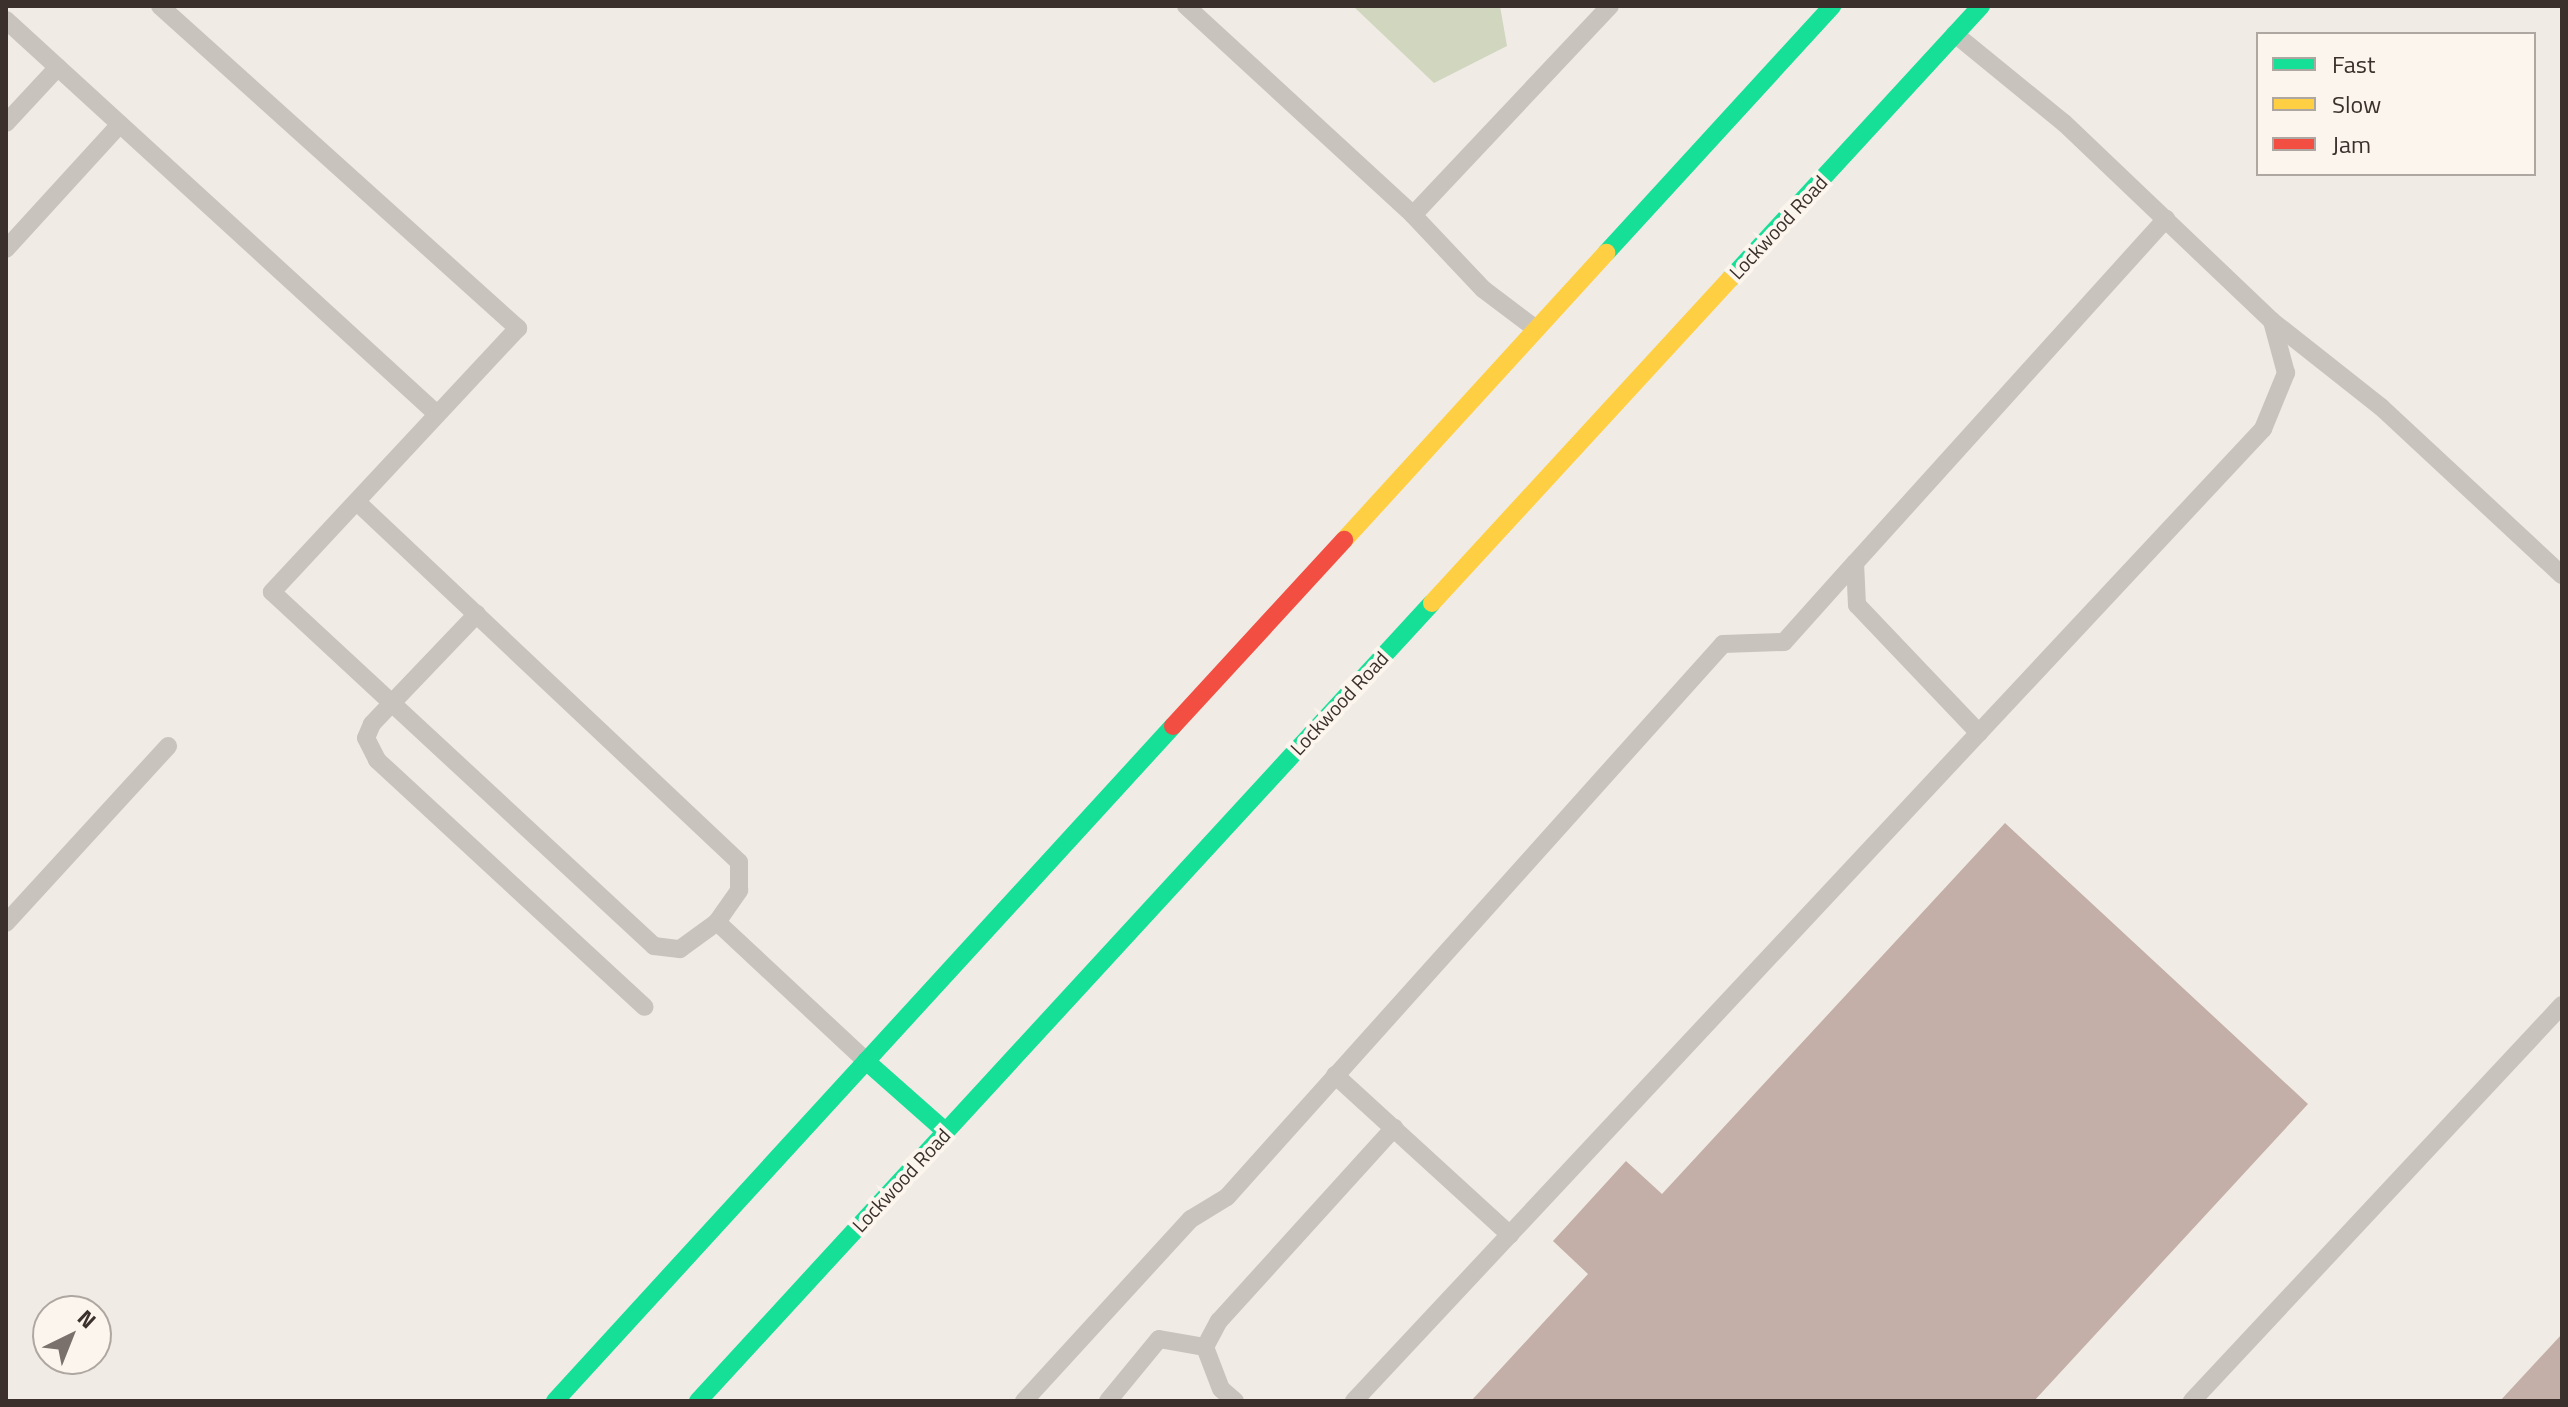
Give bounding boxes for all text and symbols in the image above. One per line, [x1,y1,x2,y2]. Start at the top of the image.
legend [2256,32,2536,176]
text: Fast [2332,46,2375,82]
text: Slow [2332,86,2381,122]
text: Jam [2332,126,2371,162]
street label: Lockwood Road [1724,170,1832,284]
street label: Lockwood Road [1285,646,1393,760]
street label: Lockwood Road [847,1123,955,1237]
north arrow [32,1295,112,1375]
text: N [70,1301,104,1337]

